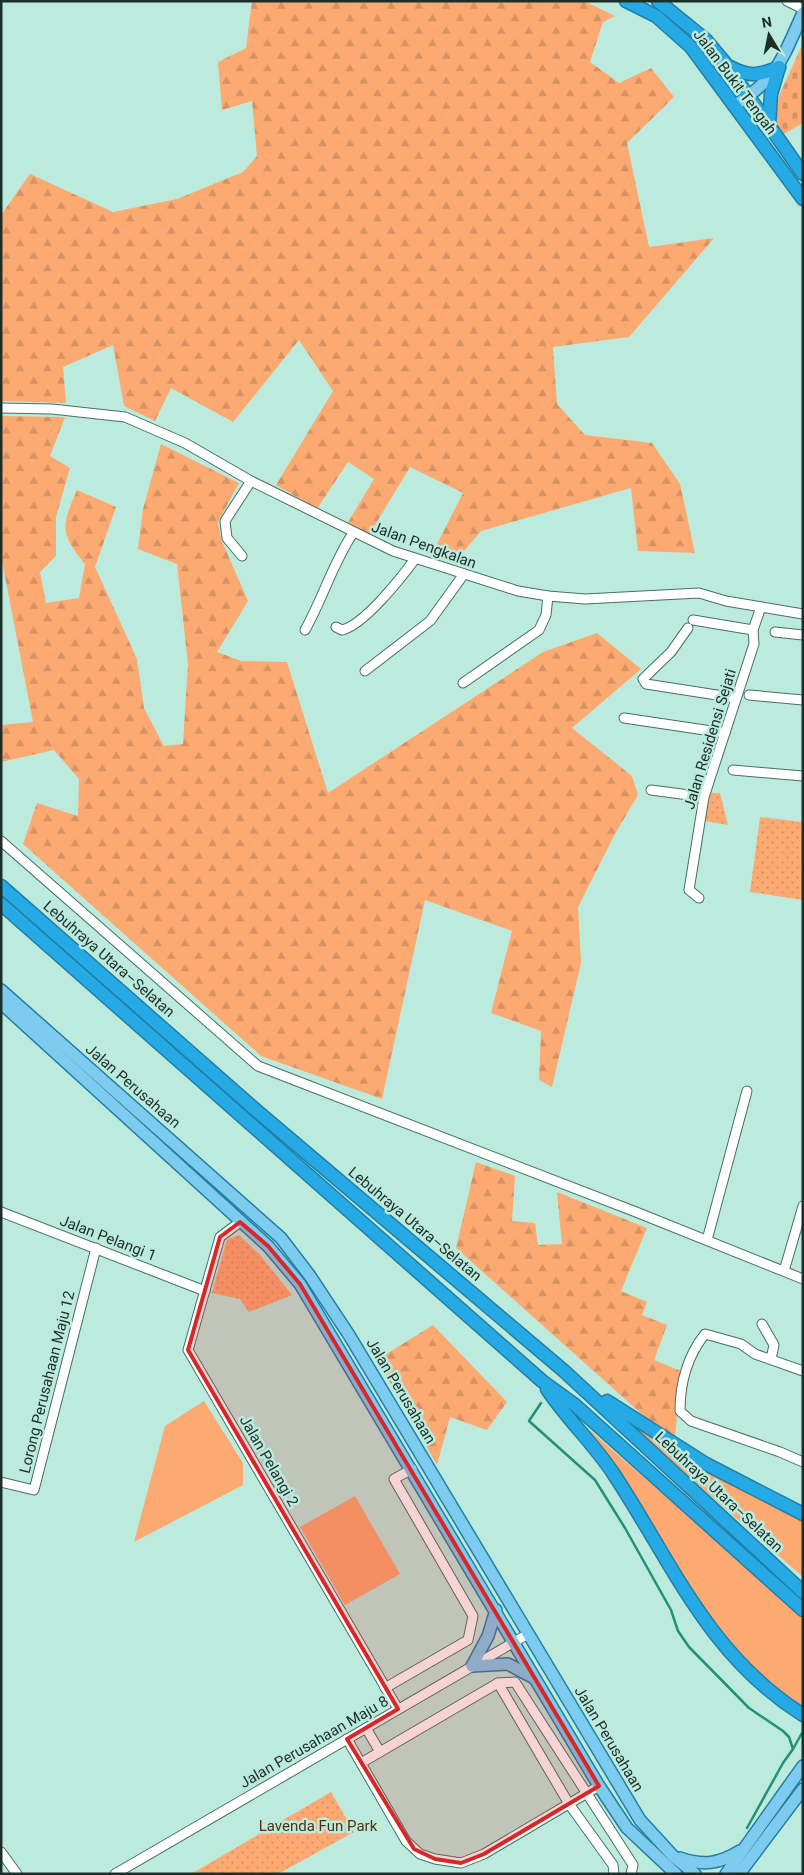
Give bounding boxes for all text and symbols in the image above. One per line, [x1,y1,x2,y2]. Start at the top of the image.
north arrow [744,10,794,60]
text: N [760,13,773,31]
street label: Jalan Bukit Tengah [690,26,780,138]
street label: Jalan Pengkalan [369,518,479,572]
street label: Jalan Residensi Sejati [680,667,740,811]
street label: Lebuhraya Utara–Selatan [40,897,178,1021]
street label: Jalan Perusahaan [82,1040,184,1132]
street label: Lebuhraya Utara–Selatan [345,1163,485,1285]
street label: Jalan Pelangi 1 [57,1211,159,1265]
street label: Lorong Perusahaan Maju 12 [16,1289,78,1475]
street label: Jalan Perusahaan [362,1335,440,1447]
street label: Jalan Pelangi 2 [236,1412,302,1510]
street label: Lebuhraya Utara–Selatan [651,1428,787,1556]
street label: Jalan Perusahaan [570,1683,648,1795]
street label: Jalan Perusahaan Maju 8 [236,1692,392,1792]
park label: Lavenda Fun Park [259,1817,378,1835]

